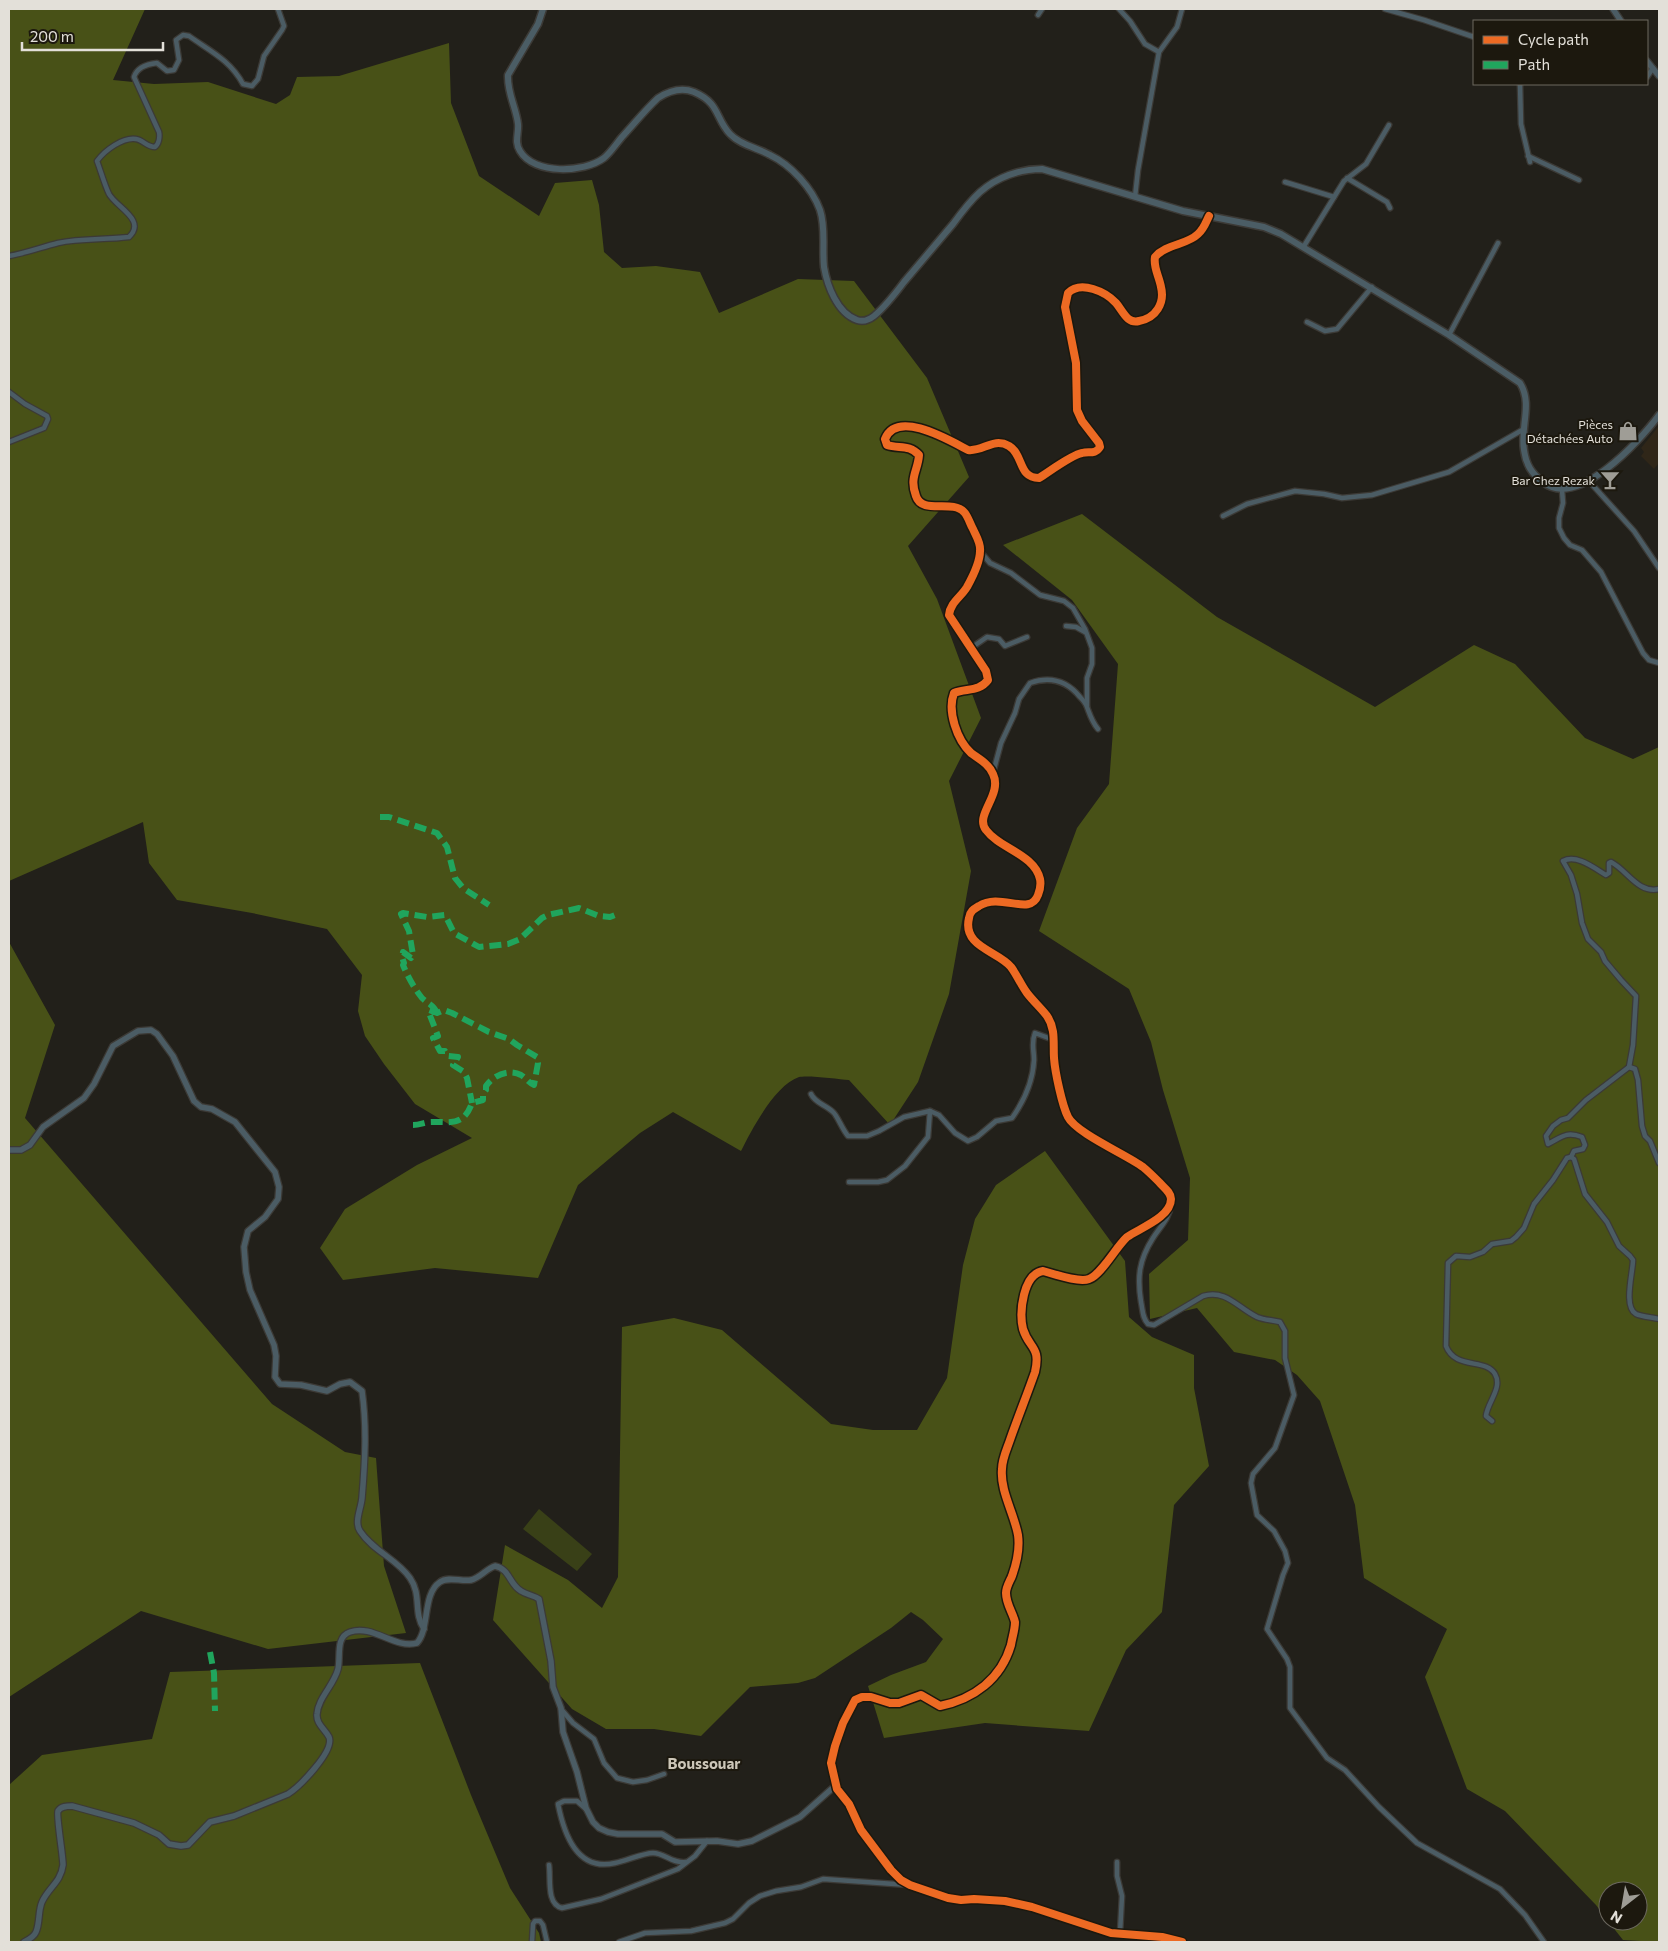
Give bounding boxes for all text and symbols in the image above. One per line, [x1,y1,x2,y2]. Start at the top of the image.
scale bar [22,20,164,52]
legend [1473,20,1648,85]
text: 200 m [30,27,74,45]
text: Cycle path [1518,30,1589,48]
text: Path [1518,55,1550,73]
place label: Pièces Détachées Auto [1527,417,1613,445]
shop icon: Pièces Détachées Auto [1617,420,1639,442]
bar icon: Bar Chez Rezak [1599,469,1621,491]
place label: Bar Chez Rezak [1511,473,1595,487]
district label: Boussouar [668,1754,741,1772]
north arrow [1598,1881,1648,1931]
text: N [1607,1908,1625,1928]

